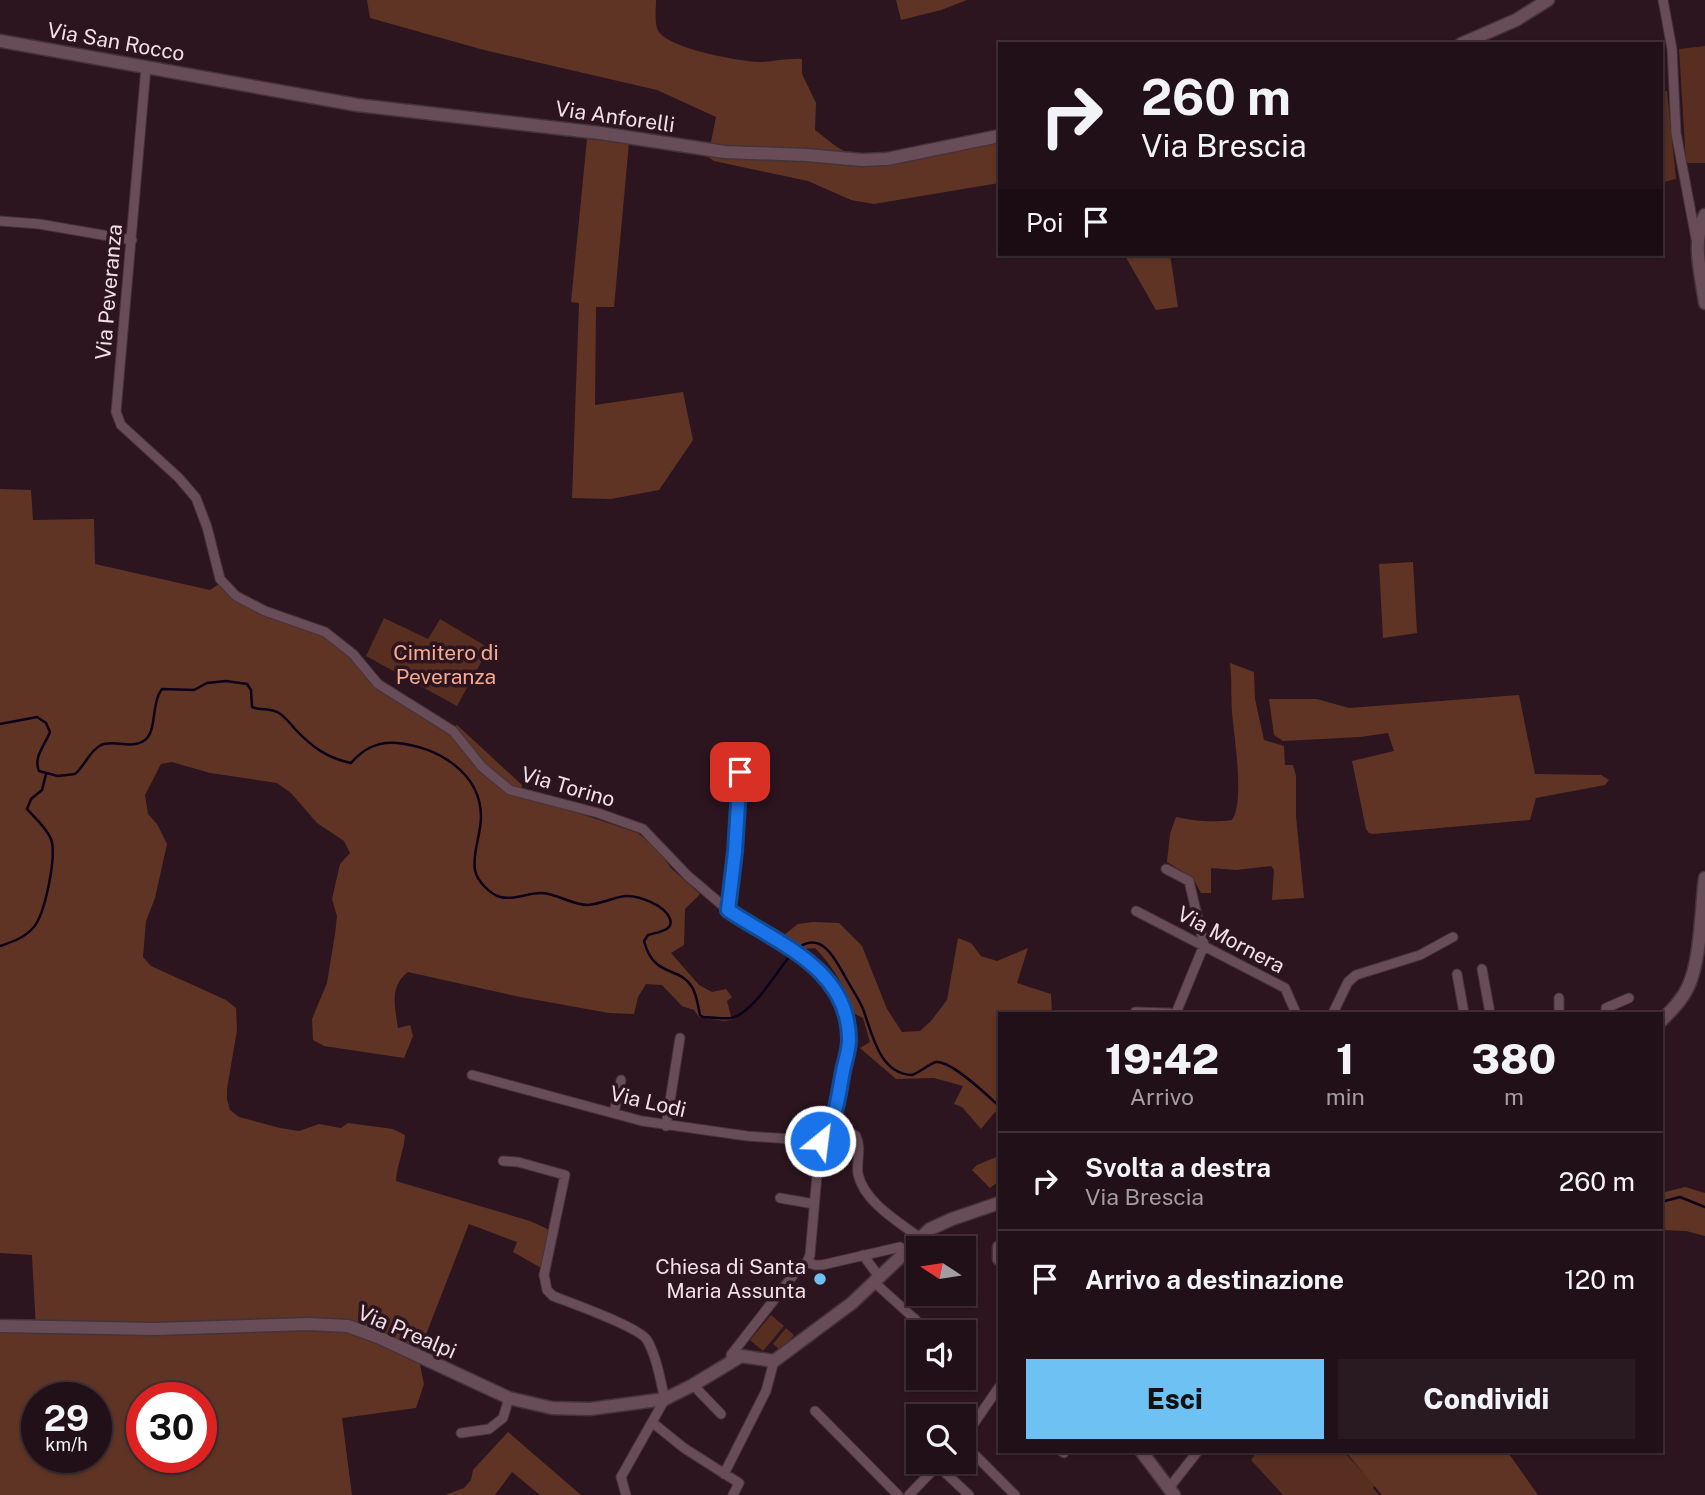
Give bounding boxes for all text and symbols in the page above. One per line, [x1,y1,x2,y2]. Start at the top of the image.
street label: Via San Rocco [45,17,187,66]
text: 260 m [1141,68,1291,126]
icon: right [1026,70,1117,161]
street label: Via Anforelli [554,96,676,137]
text: Via Brescia [1141,127,1307,164]
icon: arrive [1077,203,1115,241]
text: Poi [1026,207,1063,238]
street label: Via Peveranza [90,223,127,361]
park label: Cimitero di Peveranza [393,640,499,689]
pin [710,742,770,802]
icon: arrive [721,753,759,791]
street label: Via Torino [518,761,618,812]
street label: Via Mornera [1173,901,1289,978]
text: 19:42 [1105,1034,1219,1083]
text: 1 [1336,1034,1354,1083]
text: 380 [1471,1034,1556,1083]
street label: Via Lodi [608,1081,689,1122]
text: Arrivo [1130,1083,1194,1110]
text: min [1326,1083,1365,1110]
text: m [1504,1083,1524,1110]
position arrow [783,1104,857,1178]
text: Svolta a destra [1085,1152,1271,1183]
icon: right [1026,1162,1064,1200]
text: 260 m [1559,1166,1635,1197]
text: Via Brescia [1085,1183,1204,1210]
north arrow [906,1236,976,1306]
map controls [906,1236,976,1474]
place label: Chiesa di Santa Maria Assunta [655,1254,806,1303]
icon: arrive [1026,1260,1064,1298]
text: Arrivo a destinazione [1085,1264,1344,1295]
text: 120 m [1564,1264,1635,1295]
marker: Chiesa di Santa Maria Assunta [812,1271,828,1287]
street label: Via Prealpi [354,1300,460,1364]
button: sound [906,1320,976,1390]
button: Esci [1026,1359,1324,1439]
button: Condividi [1338,1359,1635,1439]
speed limit sign: 30 [126,1382,217,1473]
text: 29 [44,1398,89,1439]
button: search [906,1404,976,1474]
text: km/h [45,1434,88,1455]

